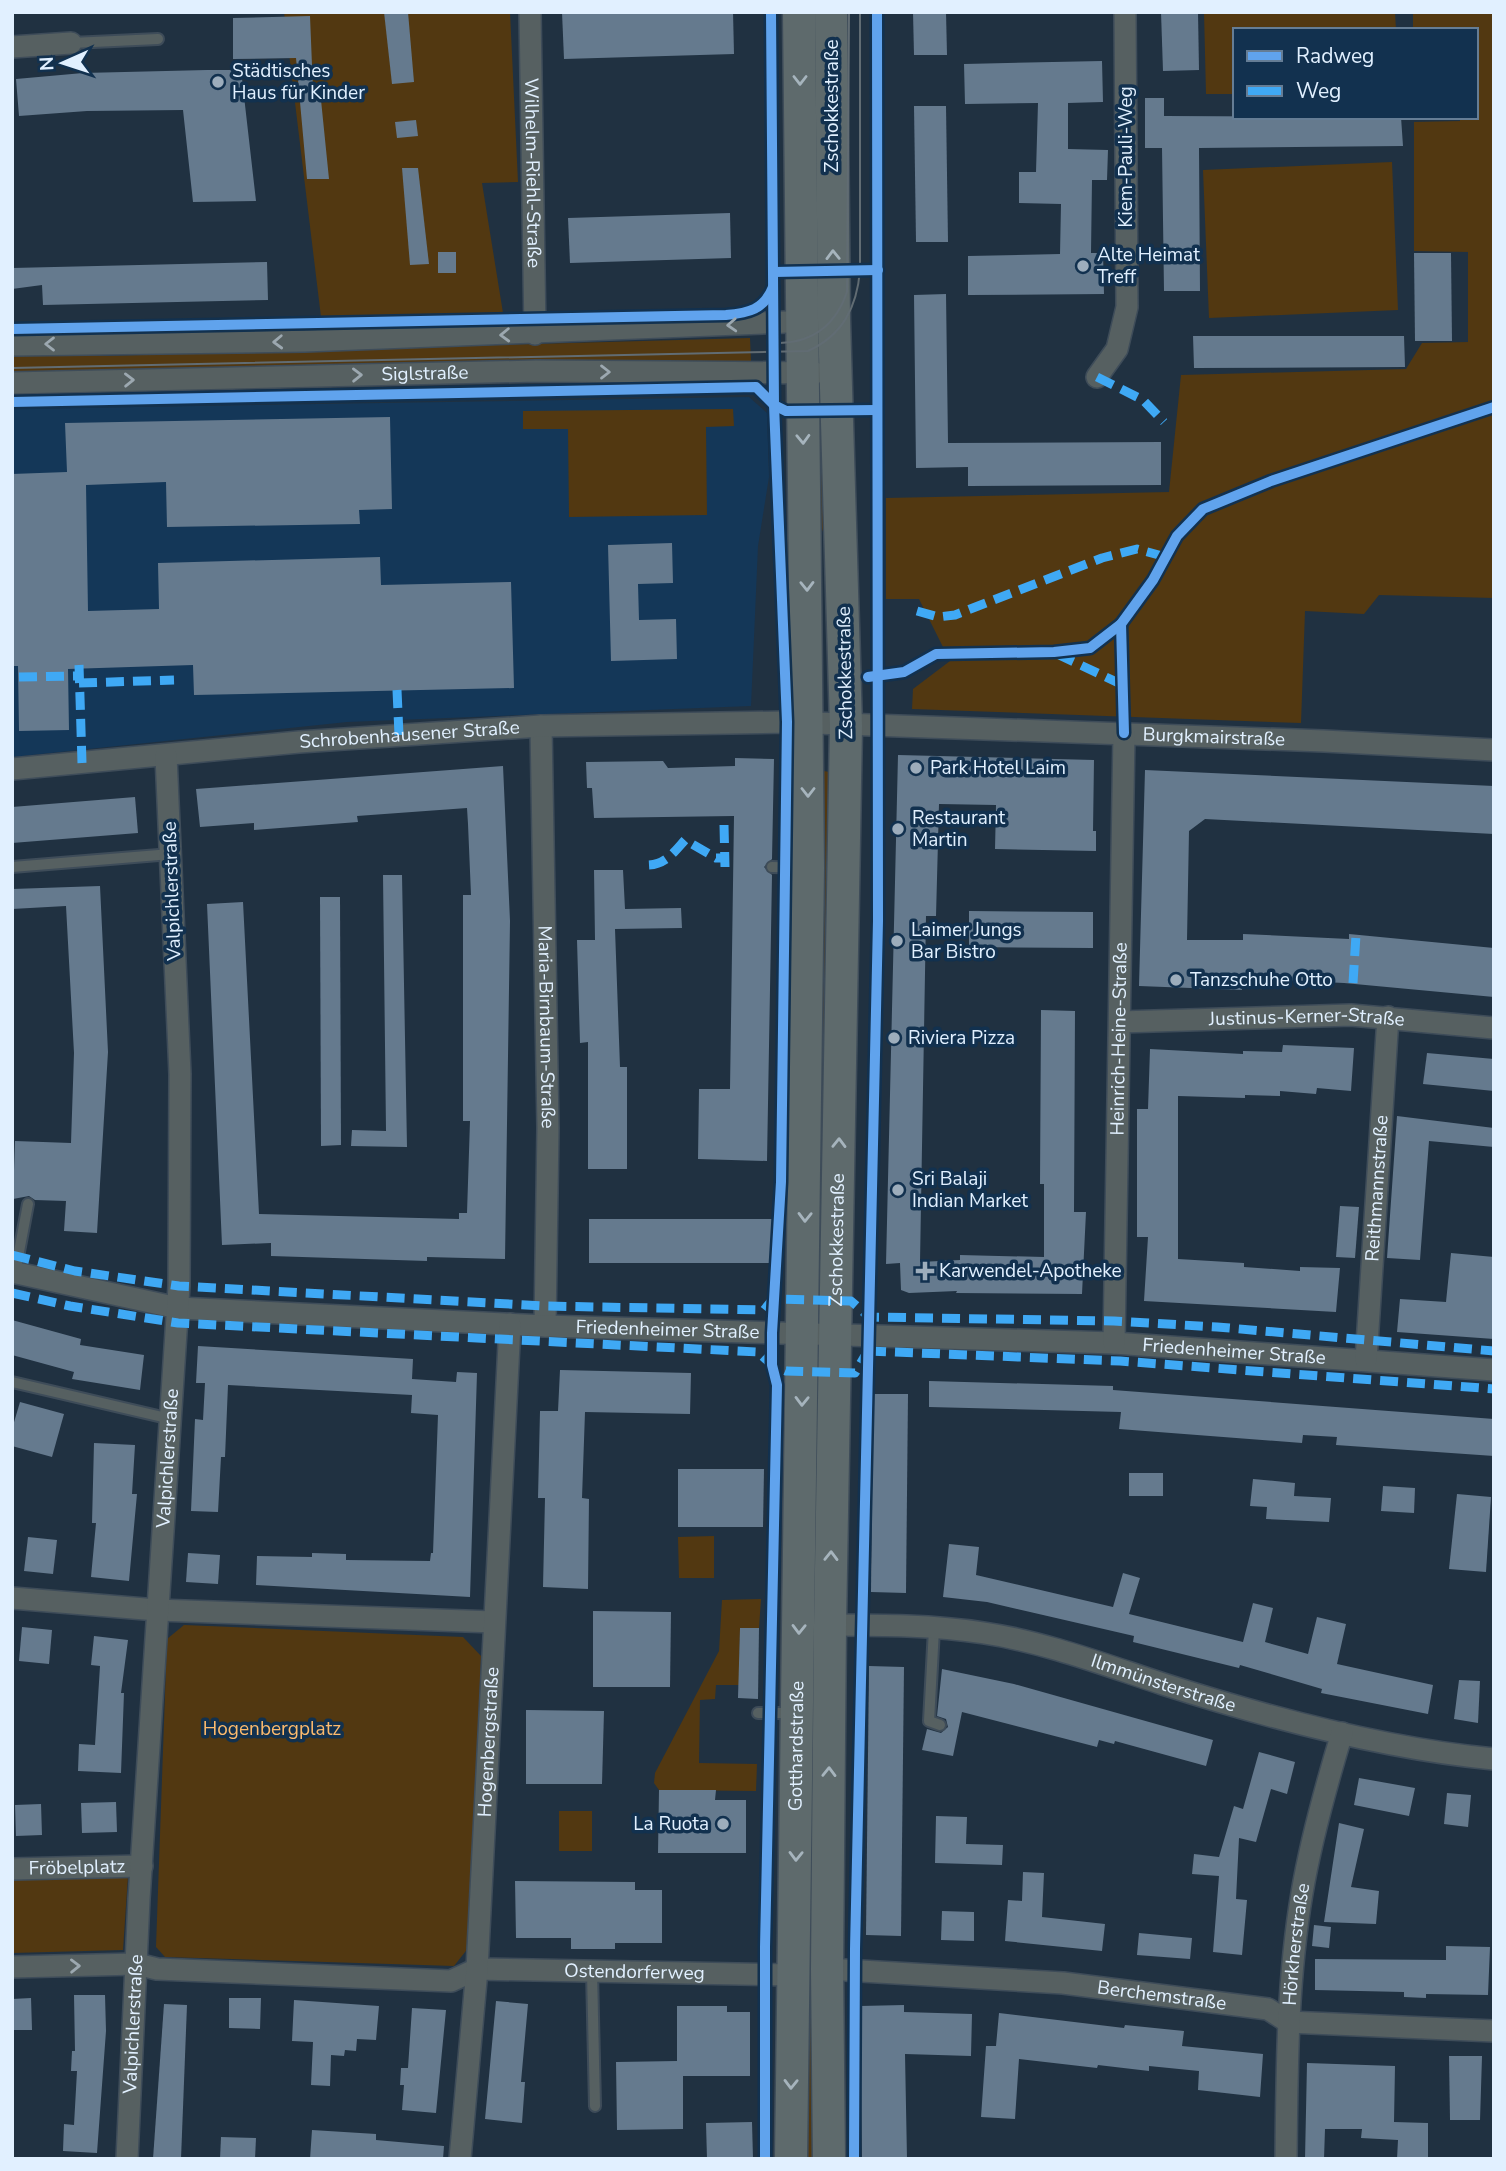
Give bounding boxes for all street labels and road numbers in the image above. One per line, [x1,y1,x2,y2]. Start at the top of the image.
street label: Zschokkestraße [819,39,845,173]
street label: Wilhelm-Riehl-Straße [518,78,547,268]
street label: Kiem-Pauli-Weg [1113,86,1139,228]
street label: Siglstraße [381,360,469,388]
street label: Zschokkestraße [831,606,859,740]
street label: Schrobenhausener Straße [298,714,521,755]
street label: Burgkmairstraße [1142,722,1286,753]
street label: Valpichlerstraße [157,821,187,962]
street label: Maria-Birnbaum-Straße [531,925,561,1129]
street label: Heinrich-Heine-Straße [1104,942,1134,1136]
street label: Justinus-Kerner-Straße [1208,1002,1406,1033]
street label: Reithmannstraße [1359,1114,1395,1262]
street label: Zschokkestraße [823,1173,851,1307]
street label: Friedenheimer Straße [575,1314,760,1345]
street label: Friedenheimer Straße [1142,1332,1327,1371]
street label: Valpichlerstraße [150,1388,185,1530]
street label: Ilmmünsterstraße [1088,1648,1239,1719]
street label: Hogenbergstraße [472,1666,505,1818]
street label: Gotthardstraße [783,1681,810,1811]
street label: Fröbelplatz [28,1853,126,1882]
street label: Hörkherstraße [1277,1881,1316,2007]
street label: Valpichlerstraße [117,1954,149,2095]
street label: Ostendorferweg [564,1958,705,1986]
street label: Berchemstraße [1096,1974,1228,2017]

